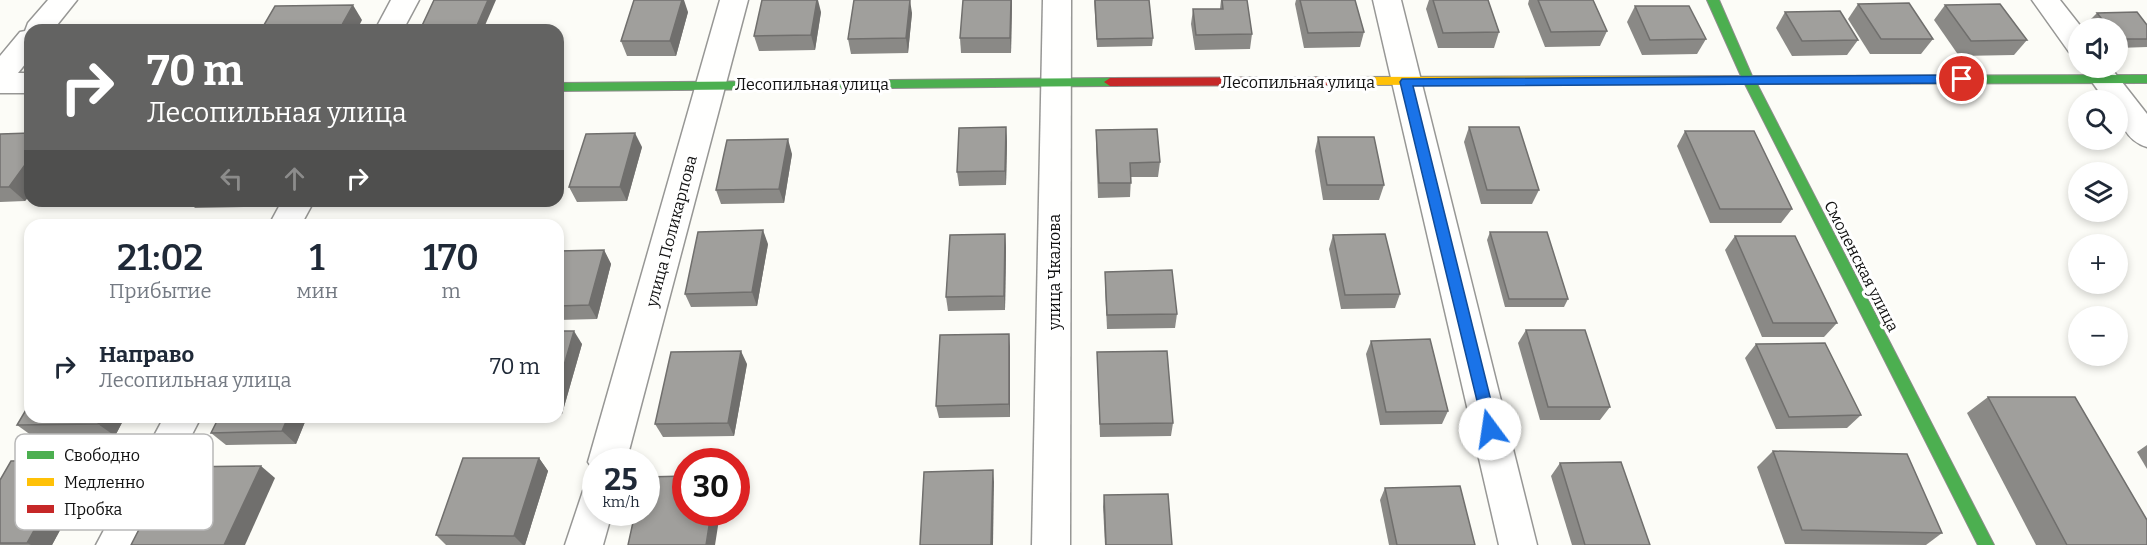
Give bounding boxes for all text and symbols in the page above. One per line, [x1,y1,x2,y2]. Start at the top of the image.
map controls [2068,18,2128,366]
button: sound [2068,18,2128,78]
text: 70 m [147,46,243,96]
icon: right [48,48,126,126]
pin [1936,53,1987,104]
icon: arrive [1945,62,1978,95]
street label: Лесопильная улица [1221,73,1375,92]
street label: Лесопильная улица [735,75,889,94]
button: search [2068,90,2128,150]
text: Лесопильная улица [147,97,407,129]
street label: улица Поликарпова [642,153,701,310]
icon: left [215,162,248,195]
icon: ahead [278,162,311,195]
icon: right [341,162,374,195]
button: layers [2068,162,2128,222]
street label: Смоленская улица [1820,197,1903,335]
street label: улица Чкалова [1045,214,1064,331]
button: + [2068,234,2128,294]
text: 21:02 [117,236,203,280]
text: 1 [310,236,325,280]
text: 170 [423,236,479,280]
text: Прибытие [109,279,211,303]
text: мин [296,279,338,303]
text: m [441,279,461,303]
button: − [2068,306,2128,366]
text: Направо [99,341,194,368]
icon: right [48,350,81,383]
text: 70 m [490,353,540,380]
text: Лесопильная улица [99,368,291,392]
position arrow [1458,397,1522,461]
legend [15,434,213,530]
text: Свободно [64,446,140,465]
speed limit sign: 30 [672,448,750,526]
text: 25 [604,462,638,498]
text: Медленно [64,473,145,492]
text: km/h [602,493,640,511]
text: Пробка [64,500,123,519]

